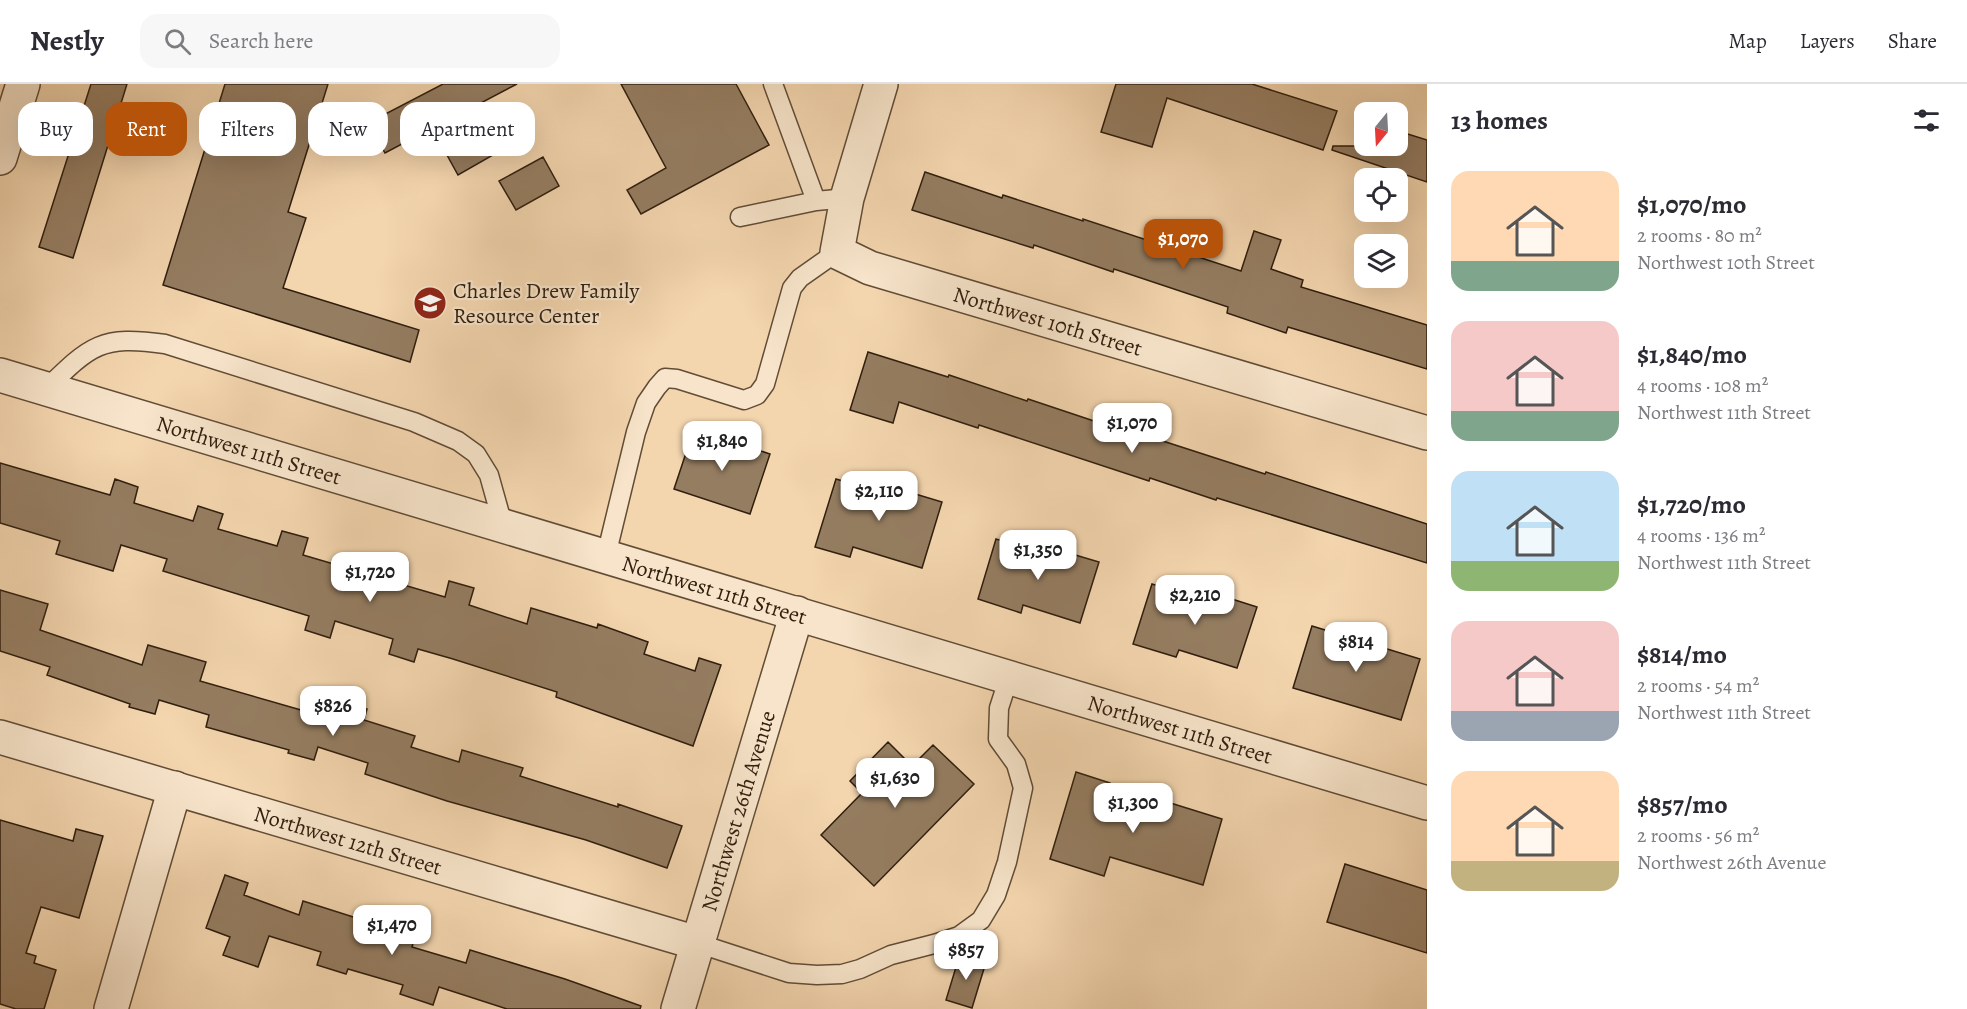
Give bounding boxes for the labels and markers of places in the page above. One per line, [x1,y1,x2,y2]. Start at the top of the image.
pin: $1,070 [1134,219,1232,270]
place label: Charles Drew Family Resource Center [453,276,639,331]
school or university icon: Charles Drew Family Resource Center [412,285,448,321]
pin: $1,070 [1083,403,1181,454]
pin: $1,840 [673,421,771,472]
pin: $2,110 [830,471,928,522]
pin: $1,350 [989,530,1087,581]
pin: $1,720 [321,552,419,603]
pin: $2,210 [1146,575,1244,626]
pin: $814 [1320,622,1392,673]
pin: $826 [297,686,369,737]
pin: $1,630 [846,758,944,809]
pin: $1,300 [1084,783,1182,834]
pin: $1,470 [343,905,441,956]
pin: $857 [930,930,1002,981]

